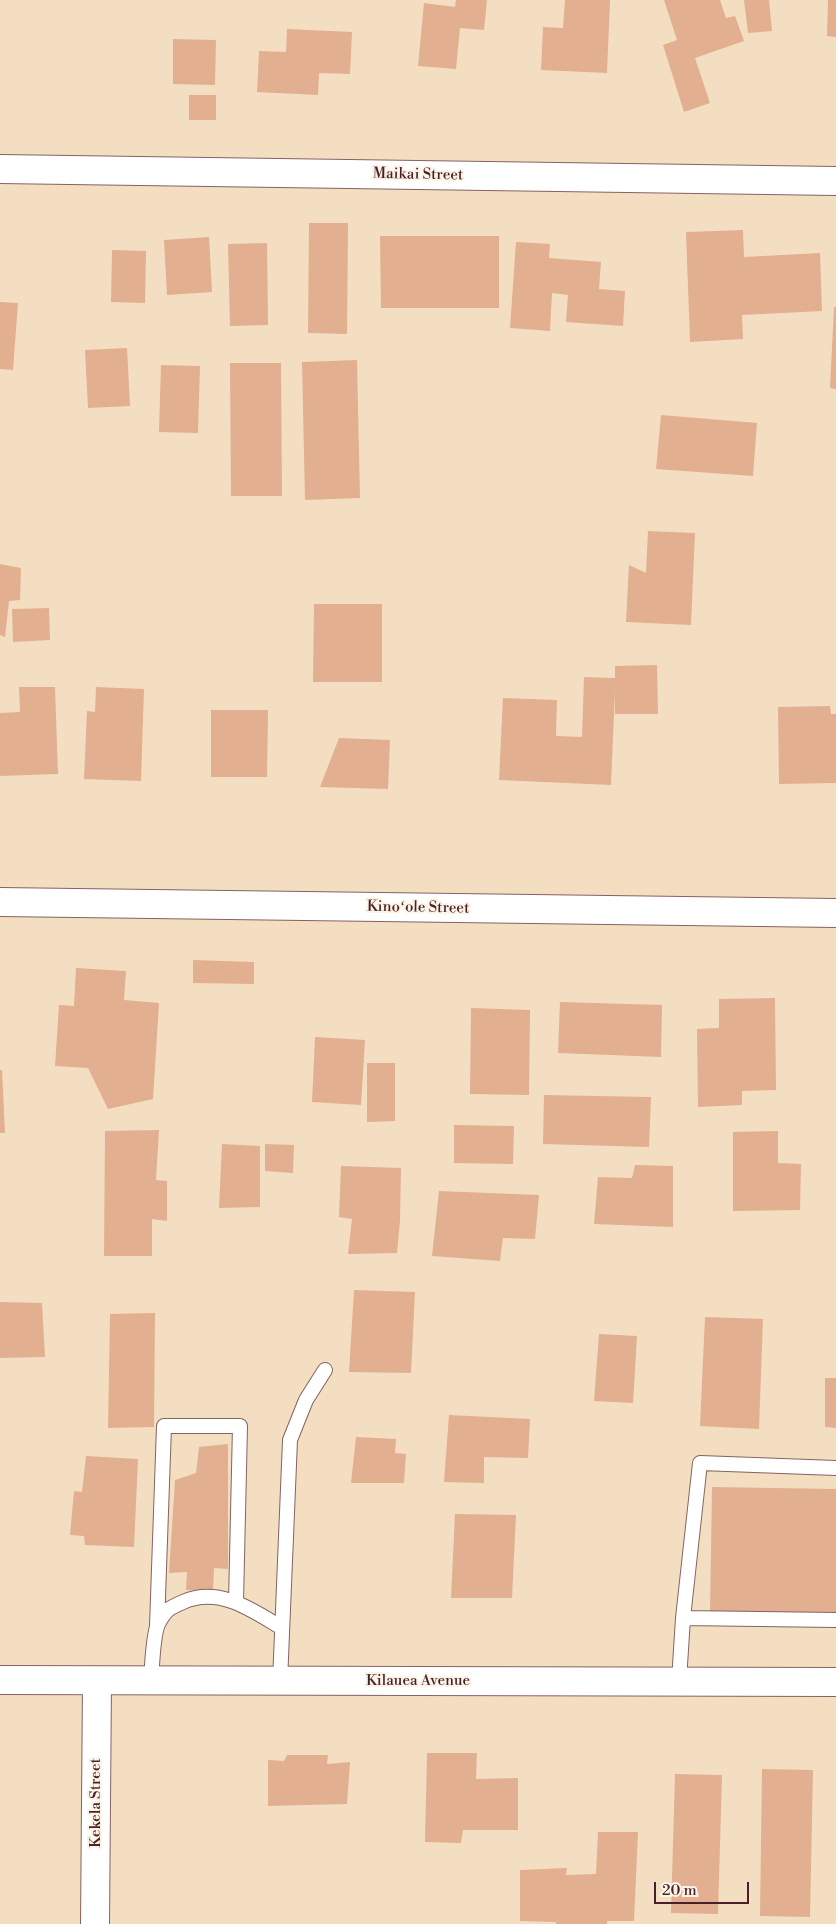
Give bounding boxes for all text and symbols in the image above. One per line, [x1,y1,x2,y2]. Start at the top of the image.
street label: Maikai Street [373,165,463,185]
street label: Kinoʻole Street [367,898,469,918]
street label: Kilauea Avenue [366,1672,470,1690]
street label: Kekela Street [87,1758,105,1848]
scale bar [656,1872,751,1904]
text: 20 m [662,1881,697,1900]

